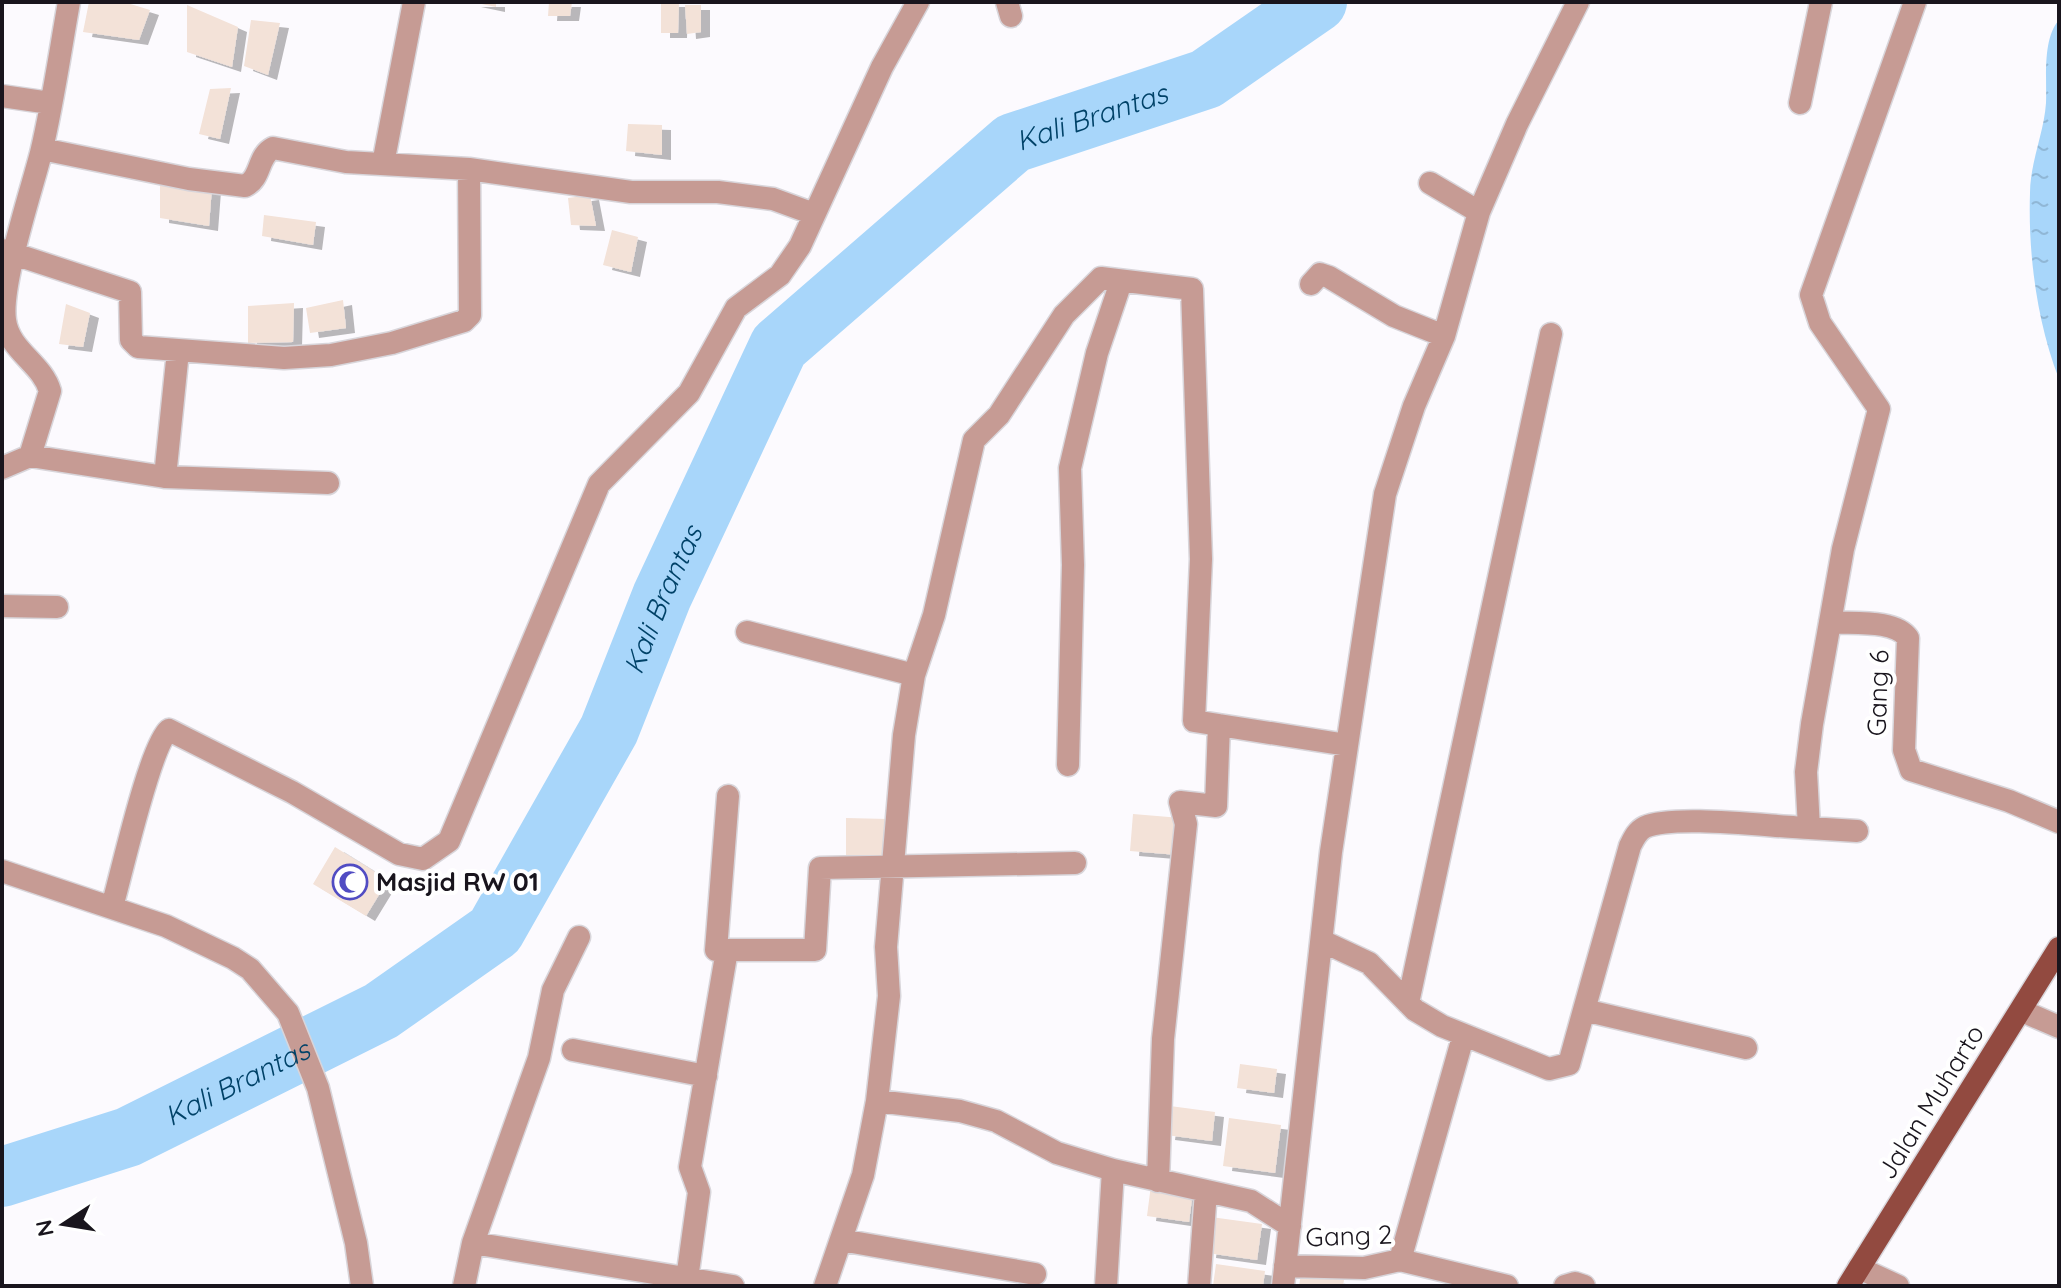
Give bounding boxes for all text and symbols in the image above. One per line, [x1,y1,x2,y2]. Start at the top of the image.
water label: Kali Brantas [1011,74,1174,158]
water label: Kali Brantas [615,518,710,679]
street label: Gang 6 [1860,649,1896,737]
mosque icon: Masjid RW 01 [331,863,369,901]
place label: Masjid RW 01 [376,865,539,898]
street label: Jalan Muharto [1870,1018,1991,1185]
water label: Kali Brantas [159,1031,317,1133]
north arrow [24,1184,104,1264]
text: N [29,1217,60,1239]
street label: Gang 2 [1305,1217,1393,1254]

